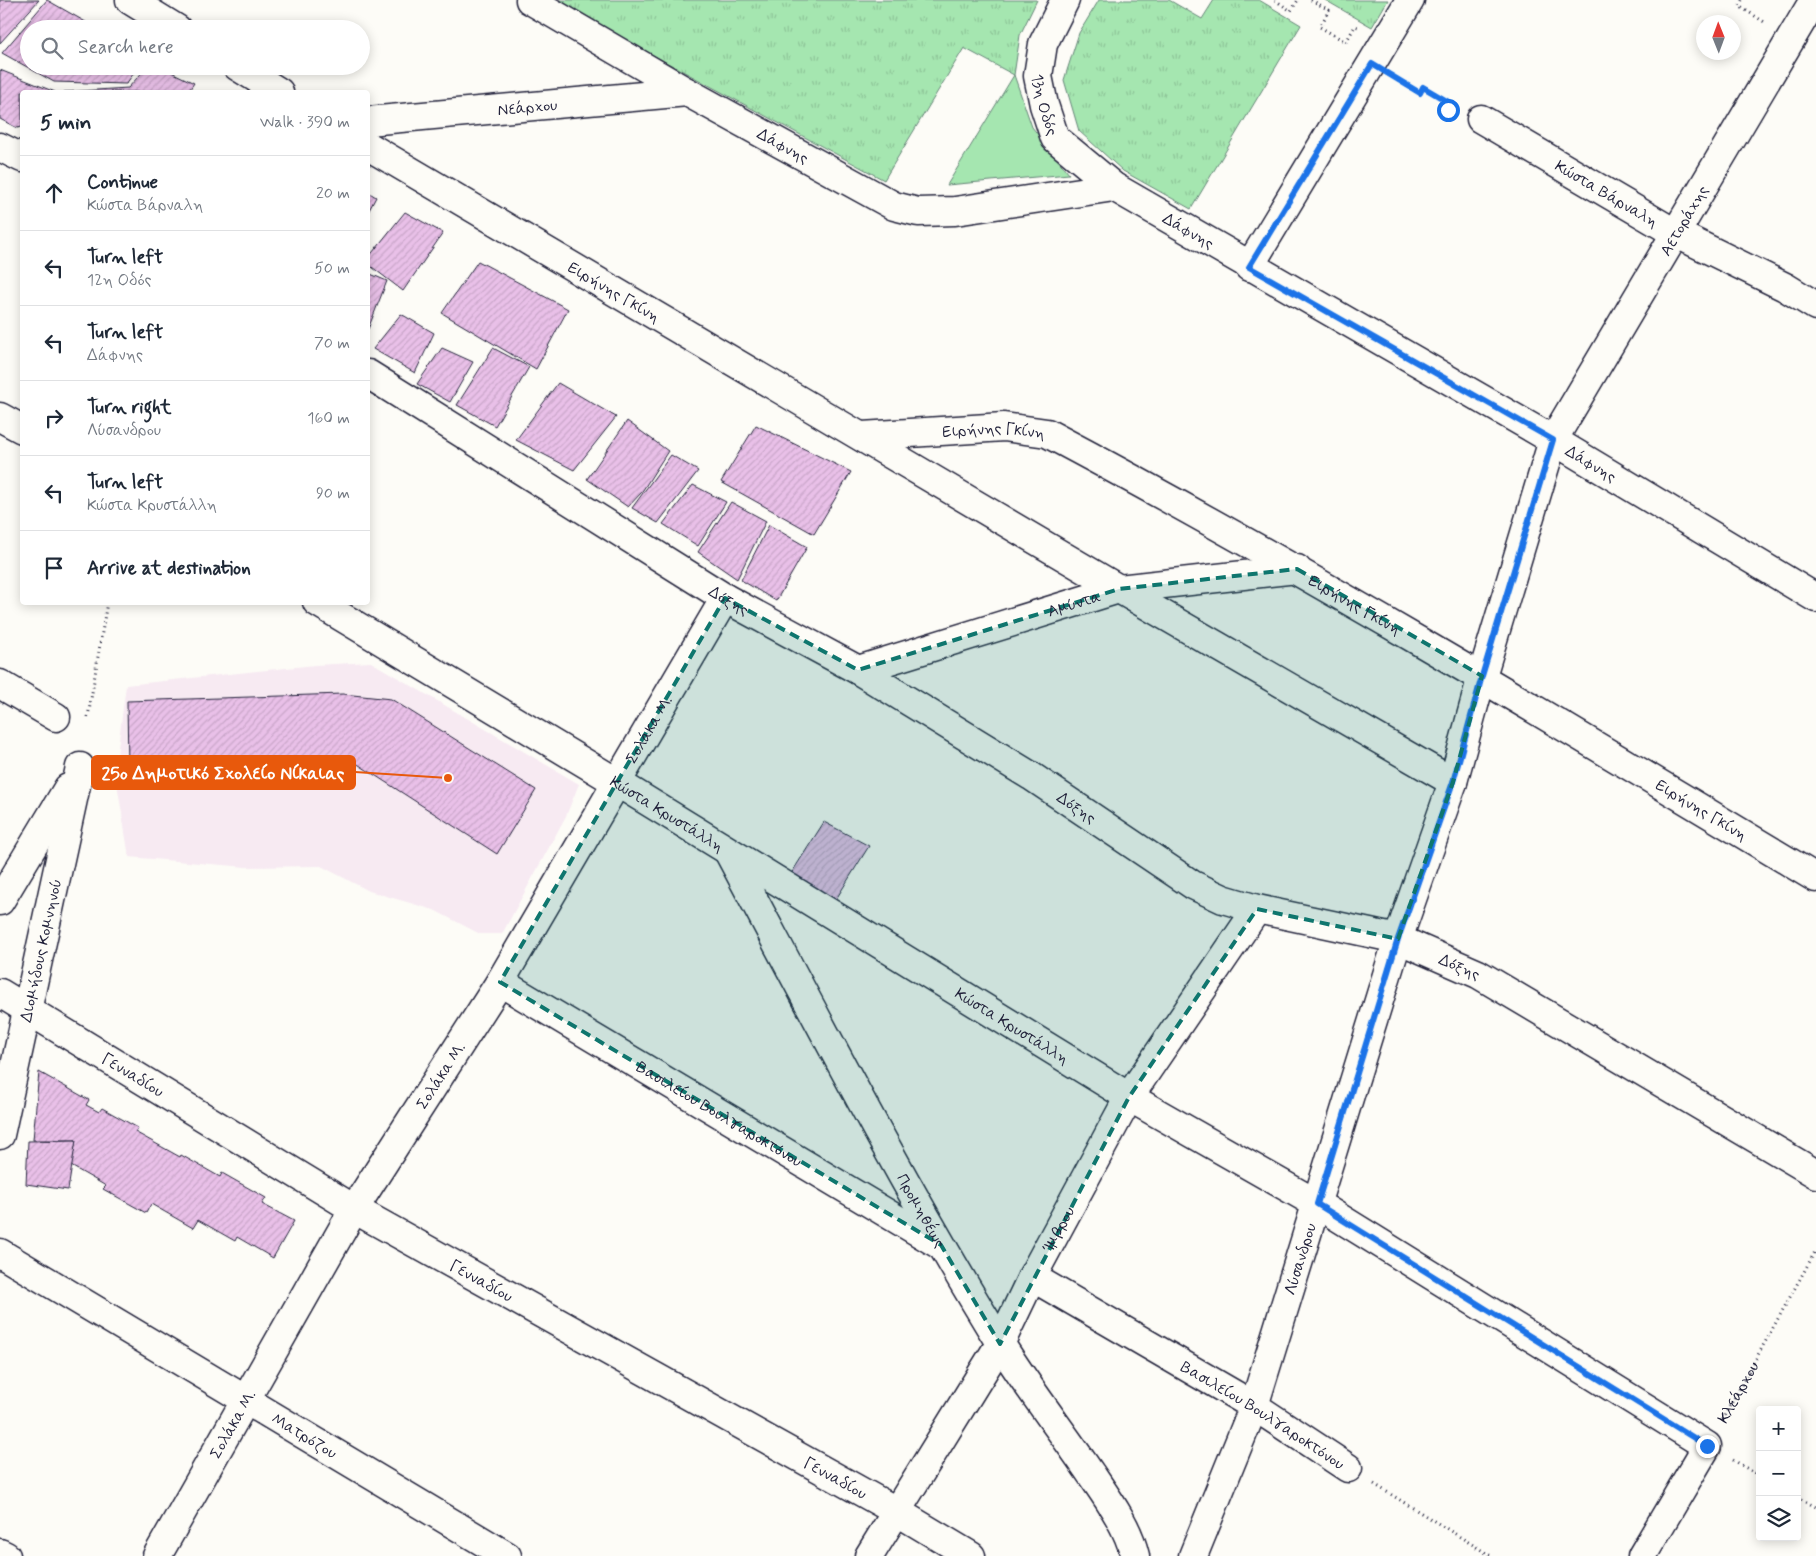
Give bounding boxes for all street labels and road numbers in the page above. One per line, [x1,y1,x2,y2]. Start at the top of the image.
street label: 13η Οδός [1026,72,1062,138]
street label: Νεάρχου [497,95,558,121]
street label: Δάφνης [753,124,812,169]
street label: Κώστα Βάρναλη [1551,156,1662,233]
street label: Αετοράχης [1656,182,1714,260]
street label: Δάφνης [1159,208,1218,254]
street label: Ειρήνης Γκίνη [564,257,663,328]
street label: Ειρήνης Γκίνη [942,418,1046,445]
street label: Δάφνης [1561,441,1620,488]
street label: Ειρήνης Γκίνη [1304,570,1404,640]
street label: Δόξης [704,581,752,621]
street label: Αμύντα [1045,586,1104,623]
street label: Σολάκα Μ. [621,692,678,768]
street label: Κώστα Κρυστάλλη [606,772,727,858]
street label: Ειρήνης Γκίνη [1651,775,1751,846]
street label: Δόξης [1052,787,1100,829]
street label: Διομήδους Κομνηνού [16,877,67,1024]
street label: Δόξης [1435,949,1483,986]
street label: Κώστα Κρυστάλλη [951,984,1072,1070]
street label: Σολάκα Μ. [412,1039,471,1114]
street label: Γενναδίου [97,1049,167,1103]
street label: Βασιλείου Βουλγαροκτόνου [632,1057,806,1172]
street label: Προμηθέως [891,1170,950,1252]
street label: Ίμβρου [1038,1203,1080,1256]
street label: Λύσανδρου [1280,1221,1322,1298]
street label: Γενναδίου [446,1255,516,1308]
street label: Βασιλείου Βουλγαροκτόνου [1177,1357,1348,1475]
street label: Κλεάρχου [1713,1358,1764,1427]
street label: Σολάκα Μ. [206,1386,261,1463]
street label: Ματρόζου [267,1409,341,1464]
street label: Γενναδίου [799,1453,870,1505]

